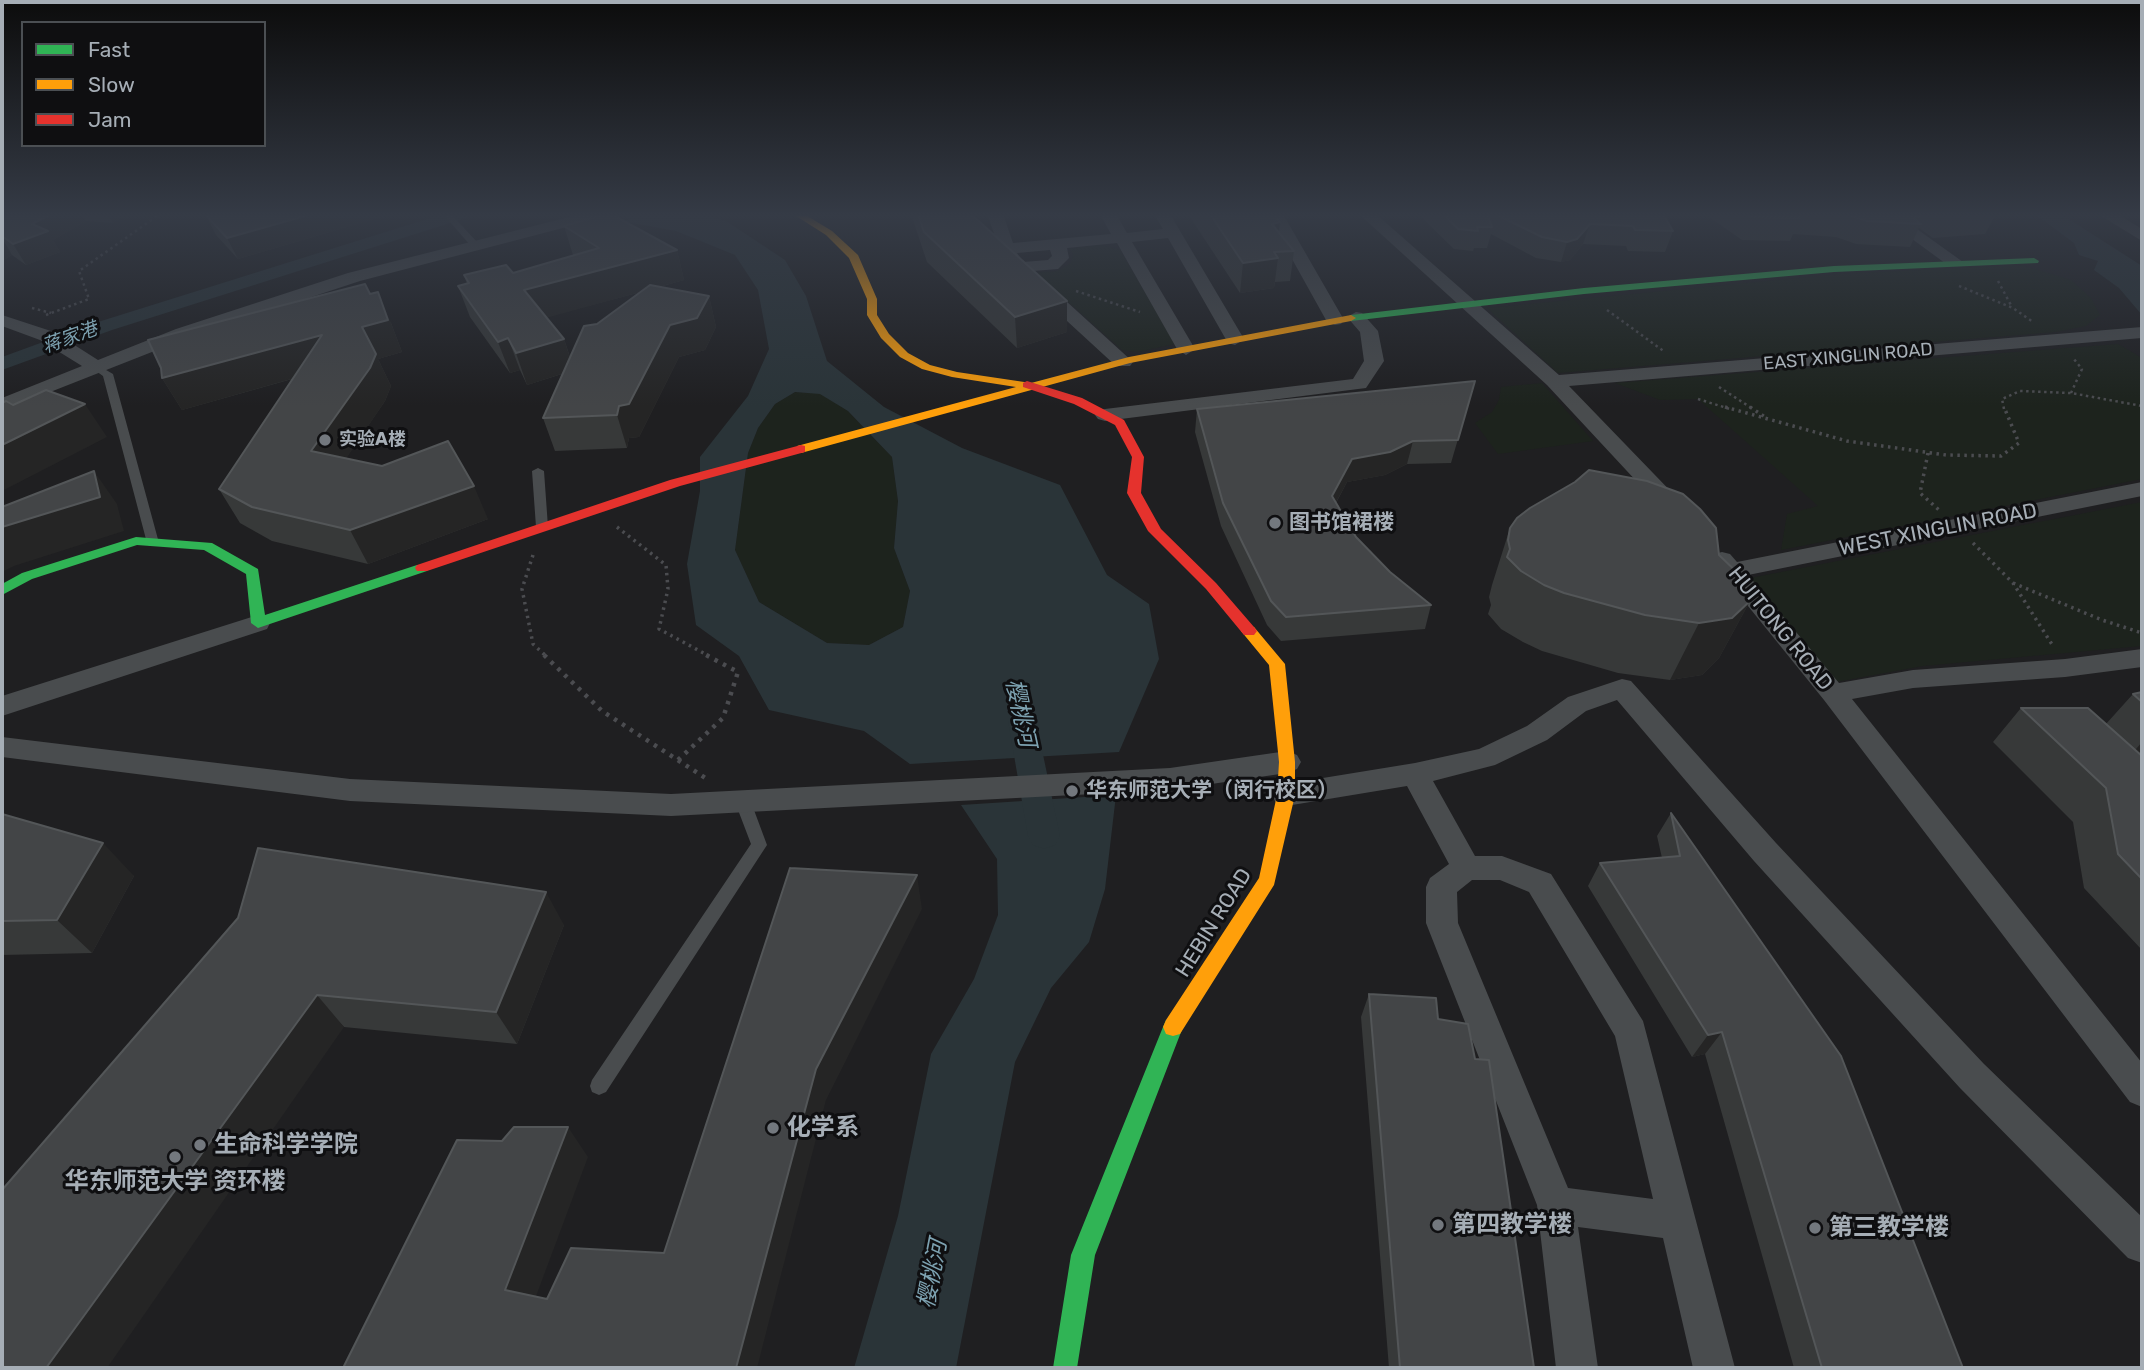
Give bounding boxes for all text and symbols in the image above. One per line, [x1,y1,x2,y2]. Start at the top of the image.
legend [21,21,266,147]
text: Fast [88,37,130,62]
text: Slow [88,72,135,97]
text: Jam [88,107,132,132]
water label: 蒋家港 [39,318,101,358]
street label: EAST XINGLIN ROAD [1762,339,1934,375]
place label: 实验A楼 [339,429,406,451]
marker: 实验A楼 [317,432,333,448]
street label: WEST XINGLIN ROAD [1837,498,2039,562]
place label: 图书馆裙楼 [1289,510,1394,536]
marker: 图书馆裙楼 [1267,515,1283,531]
street label: HUITONG ROAD [1722,562,1838,696]
water label: 樱桃河 [999,676,1041,750]
place label: 华东师范大学（闵行校区） [1086,778,1338,804]
marker: 华东师范大学（闵行校区） [1064,783,1080,799]
street label: HEBIN ROAD [1171,864,1257,982]
place label: 化学系 [787,1114,859,1142]
marker: 化学系 [765,1120,781,1136]
place label: 生命科学学院 [214,1131,358,1159]
marker: 生命科学学院 [192,1137,208,1153]
marker: 华东师范大学 资环楼 [167,1149,183,1165]
place label: 华东师范大学 资环楼 [64,1168,286,1196]
place label: 第四教学楼 [1452,1211,1572,1239]
place label: 第三教学楼 [1829,1214,1949,1242]
marker: 第四教学楼 [1430,1217,1446,1233]
marker: 第三教学楼 [1807,1220,1823,1236]
water label: 樱桃河 [913,1238,953,1310]

